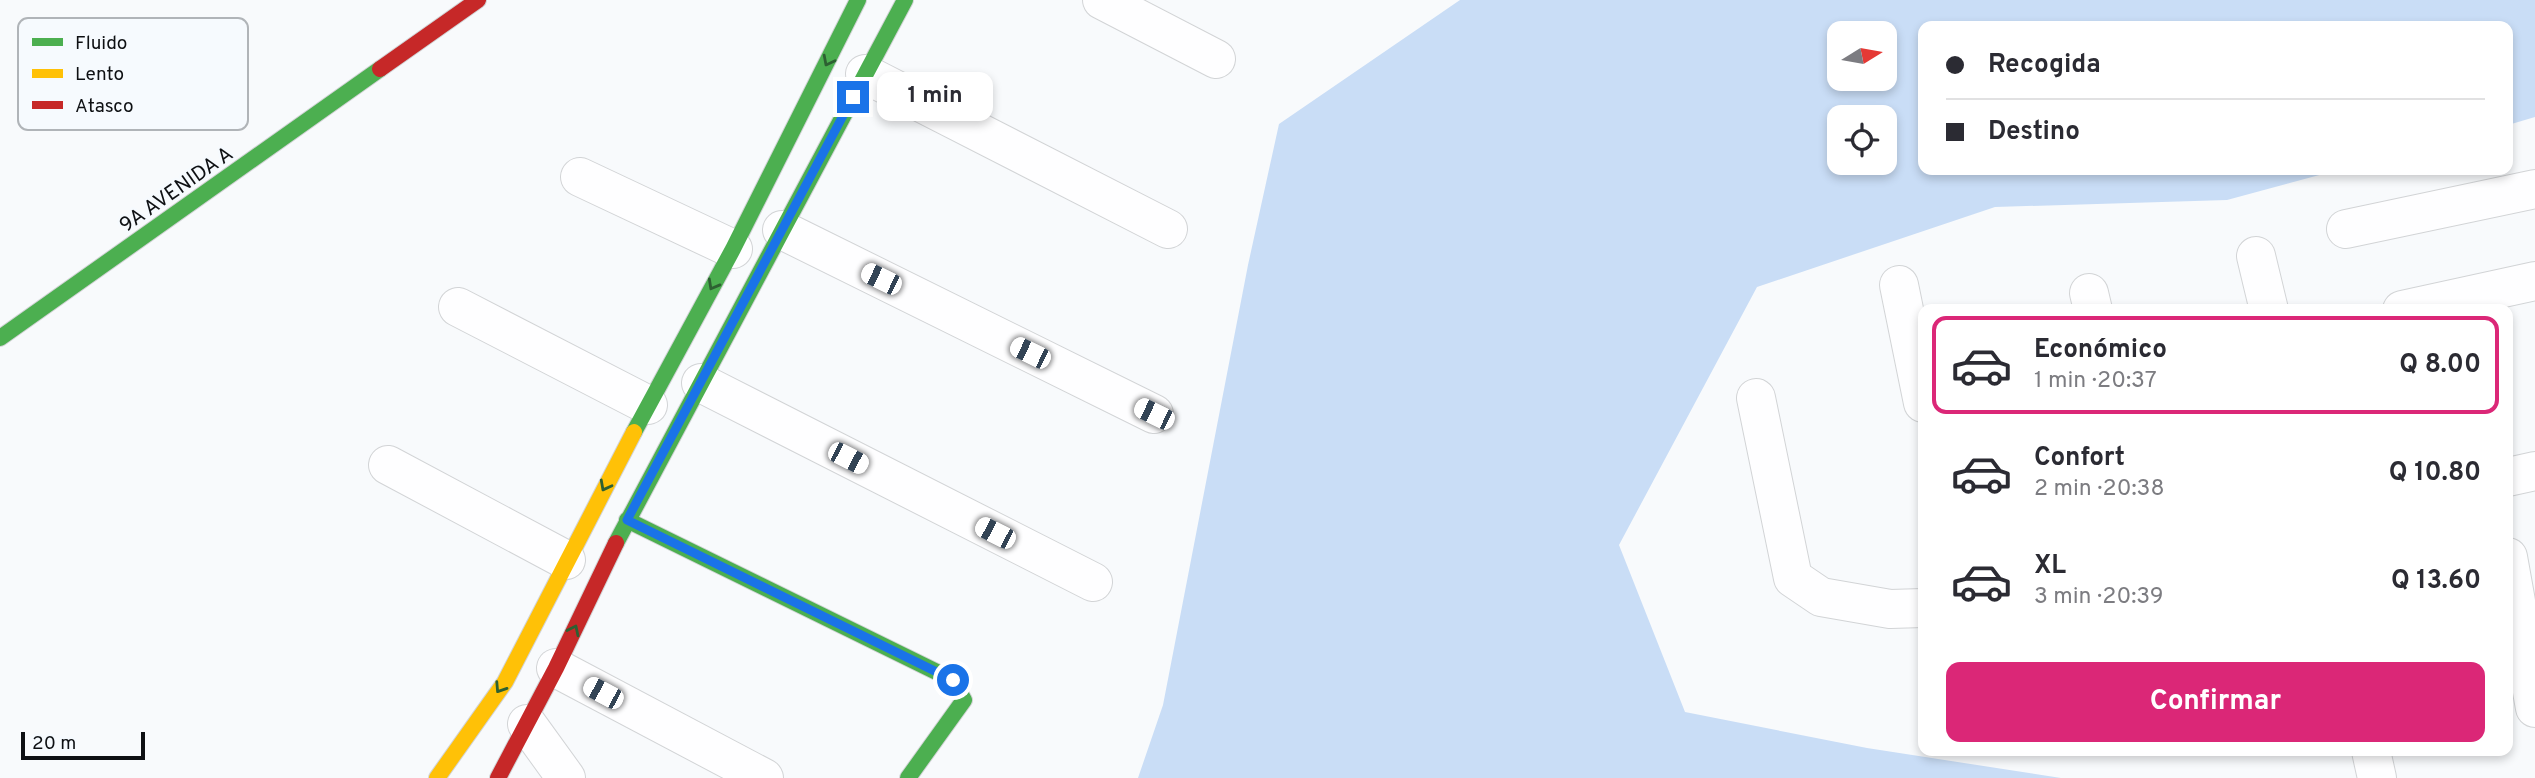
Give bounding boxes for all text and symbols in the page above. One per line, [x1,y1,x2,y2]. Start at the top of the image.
legend [18,18,248,130]
north arrow [1827,21,1897,91]
map controls [1827,21,1897,175]
text: Fluido [75,32,127,56]
text: Recogida [1988,49,2101,82]
one-way arrow [822,54,836,66]
text: Lento [75,63,124,87]
callout: 1 min [878,72,993,122]
route end [837,81,869,113]
text: 1 min [907,82,963,111]
text: Atasco [75,95,134,119]
button: locate [1827,105,1897,175]
text: Destino [1988,116,2080,149]
street label: 9A AVENIDA A [115,141,239,239]
car [858,260,905,298]
one-way arrow [708,278,721,291]
car [1007,334,1054,372]
icon: car [1950,334,2013,397]
text: Económico [2034,334,2167,367]
text: Q 8.00 [2399,349,2481,382]
text: 1 min · 20:37 [2034,367,2157,396]
car [1131,395,1178,433]
car [825,439,872,477]
icon: car [1950,442,2013,505]
text: Confort [2034,442,2125,475]
text: Q 10.80 [2389,457,2481,490]
text: 2 min · 20:38 [2034,475,2164,504]
one-way arrow [600,479,613,491]
car [972,514,1019,552]
icon: car [1950,550,2013,613]
text: XL [2034,550,2066,583]
text: Q 13.60 [2391,565,2481,598]
text: 3 min · 20:39 [2034,583,2163,612]
one-way arrow [566,625,580,637]
button: Confirmar [1946,662,2485,742]
route start [937,664,969,696]
car [580,674,627,712]
one-way arrow [496,680,509,693]
scale bar [21,729,145,761]
text: 20 m [32,732,76,756]

